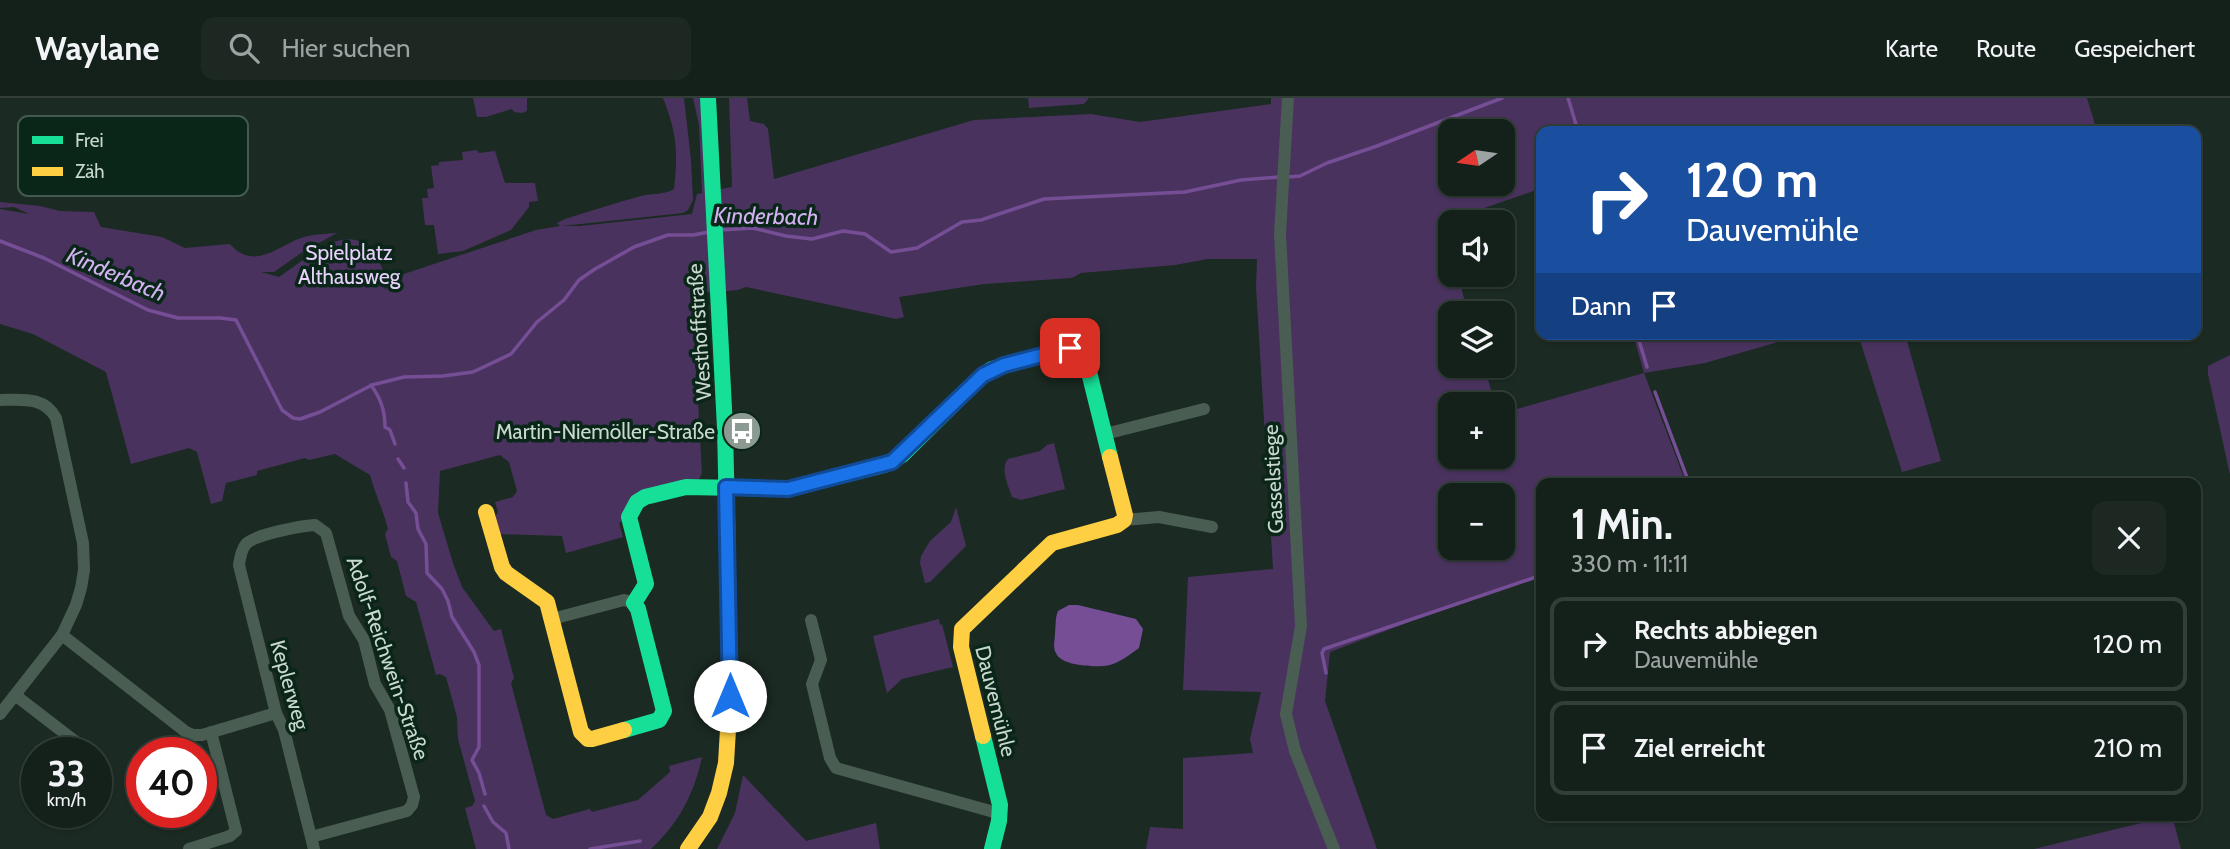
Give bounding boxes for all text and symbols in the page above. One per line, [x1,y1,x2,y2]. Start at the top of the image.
search box [201,17,691,80]
text: Waylane [35,28,159,68]
icon: search [225,29,263,67]
text: Hier suchen [281,32,411,64]
text: Karte [1885,34,1938,63]
text: Route [1976,34,2036,63]
text: Gespeichert [2074,34,2195,63]
legend [18,116,248,196]
north arrow [1438,119,1516,196]
map controls [1438,119,1515,560]
text: Frei [75,129,104,152]
text: 120 m [1686,150,1818,209]
icon: right [1571,154,1662,245]
text: Zäh [75,160,105,183]
water label: Kinderbach [713,201,819,231]
button: sound [1438,210,1515,287]
text: Dauvemühle [1686,210,1859,249]
park label: Spielplatz Althausweg [298,240,401,289]
water label: Kinderbach [62,241,170,307]
street label: Westhoffstraße [682,262,716,401]
icon: arrive [1645,287,1683,325]
text: Dann [1571,290,1631,322]
button: layers [1438,301,1515,378]
pin [1040,318,1100,378]
icon: arrive [1051,329,1089,367]
button: + [1438,392,1515,469]
bus stop icon: Martin-Niemöller-Straße [721,410,763,452]
place label: Martin-Niemöller-Straße [496,419,715,444]
street label: Gasselstiege [1258,423,1288,534]
button: − [1438,483,1515,560]
text: 1 Min. [1571,498,1673,550]
button: close [2092,501,2166,575]
text: 330 m · 11:11 [1571,550,1688,578]
street label: Adolf-Reichwein-Straße [341,553,435,763]
text: Rechts abbiegen [1634,614,1818,646]
icon: right [1575,625,1613,663]
text: 120 m [2093,628,2162,660]
street label: Keplerweg [265,637,315,733]
street label: Dauvemühle [970,643,1022,759]
text: Dauvemühle [1634,646,1758,674]
position arrow [693,659,767,733]
icon: arrive [1575,729,1613,767]
text: Ziel erreicht [1634,732,1765,764]
text: 210 m [2093,732,2162,764]
speed limit sign: 40 [126,737,217,828]
text: 33 [48,752,85,795]
text: km/h [47,789,86,811]

